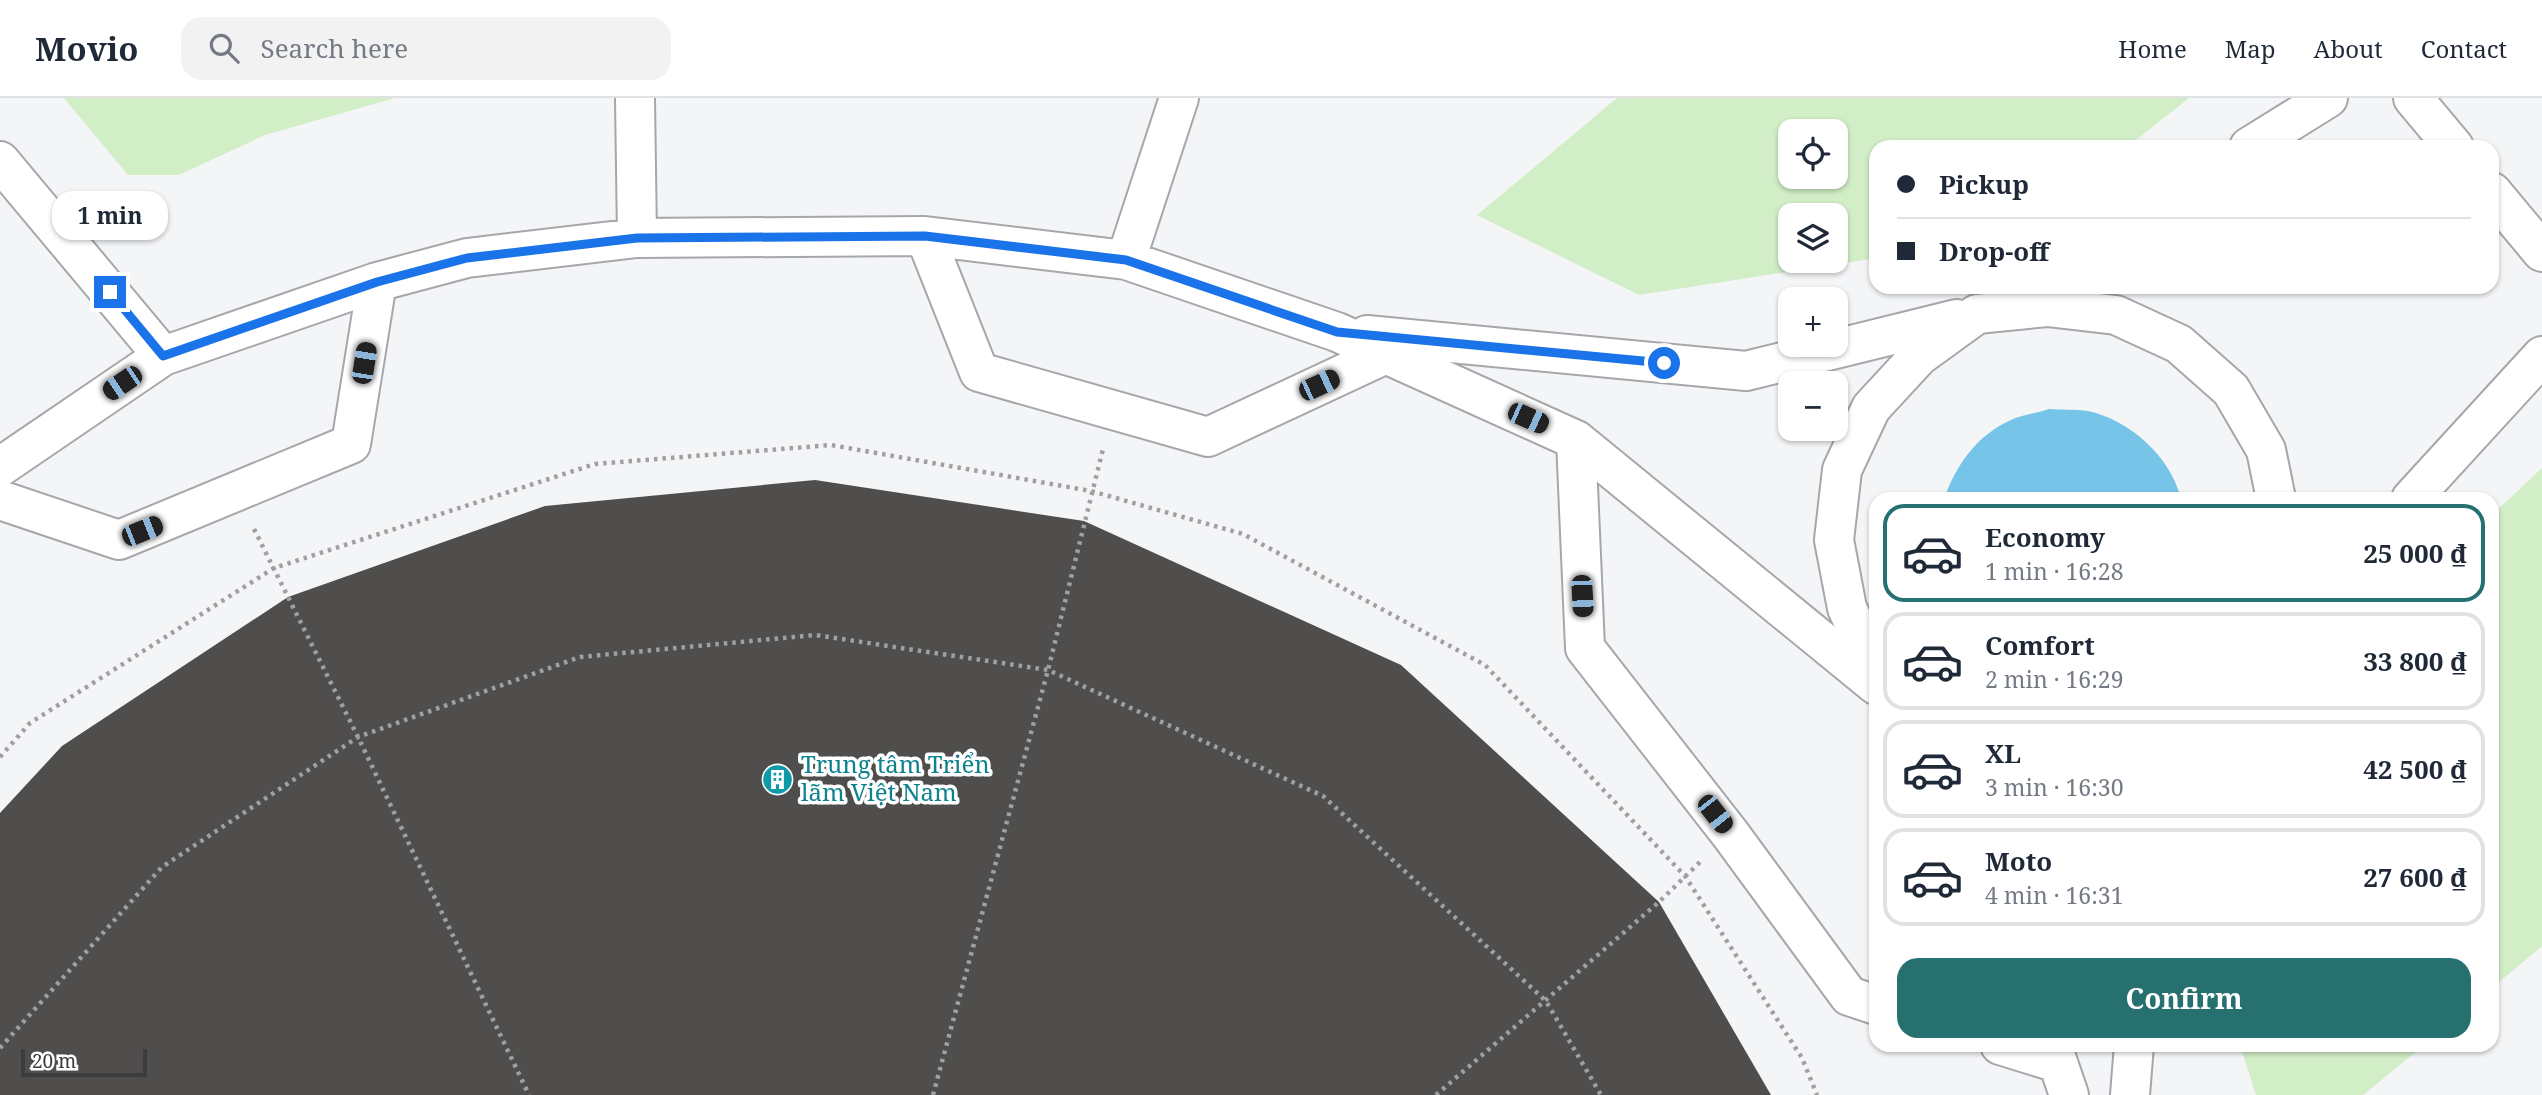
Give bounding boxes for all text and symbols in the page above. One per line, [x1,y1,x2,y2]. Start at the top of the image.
search box [181,17,671,80]
text: Movio [35,26,139,71]
icon: search [205,29,243,67]
text: Search here [261,30,408,66]
text: Home [2118,32,2187,65]
text: Map [2225,32,2276,65]
text: About [2314,32,2383,65]
text: Contact [2421,32,2507,65]
map controls [1778,119,1848,441]
button: locate [1778,119,1848,189]
text: Pickup [1939,166,2029,202]
callout: 1 min [52,190,168,240]
text: 1 min [77,199,143,231]
button: layers [1778,203,1848,273]
text: Drop-off [1939,233,2049,269]
route end [94,276,126,308]
button: + [1778,287,1848,357]
car [351,341,378,385]
route start [1648,347,1680,379]
car [99,363,146,403]
car [1296,367,1343,403]
button: − [1778,371,1848,441]
car [1505,400,1552,436]
car [119,513,166,549]
text: Economy [1985,519,2105,555]
icon: car [1901,522,1964,585]
text: 25 000 ₫ [2363,535,2467,571]
text: 1 min · 16:28 [1985,555,2123,587]
car [1571,574,1594,618]
text: Comfort [1985,627,2095,663]
icon: car [1901,630,1964,693]
text: 33 800 ₫ [2363,643,2467,679]
text: 2 min · 16:29 [1985,663,2123,695]
text: XL [1985,735,2021,771]
icon: car [1901,738,1964,801]
place label: Trung tâm Triển lãm Việt Nam [801,747,990,808]
text: 42 500 ₫ [2363,751,2467,787]
building icon: Trung tâm Triển lãm Việt Nam [761,762,795,796]
text: 3 min · 16:30 [1985,771,2123,803]
car [1694,791,1737,837]
text: Moto [1985,843,2052,879]
icon: car [1901,846,1964,909]
text: 27 600 ₫ [2363,859,2467,895]
text: 4 min · 16:31 [1985,879,2123,911]
button: Confirm [1897,958,2471,1038]
scale bar [21,1046,147,1078]
text: 20 m [32,1048,76,1074]

